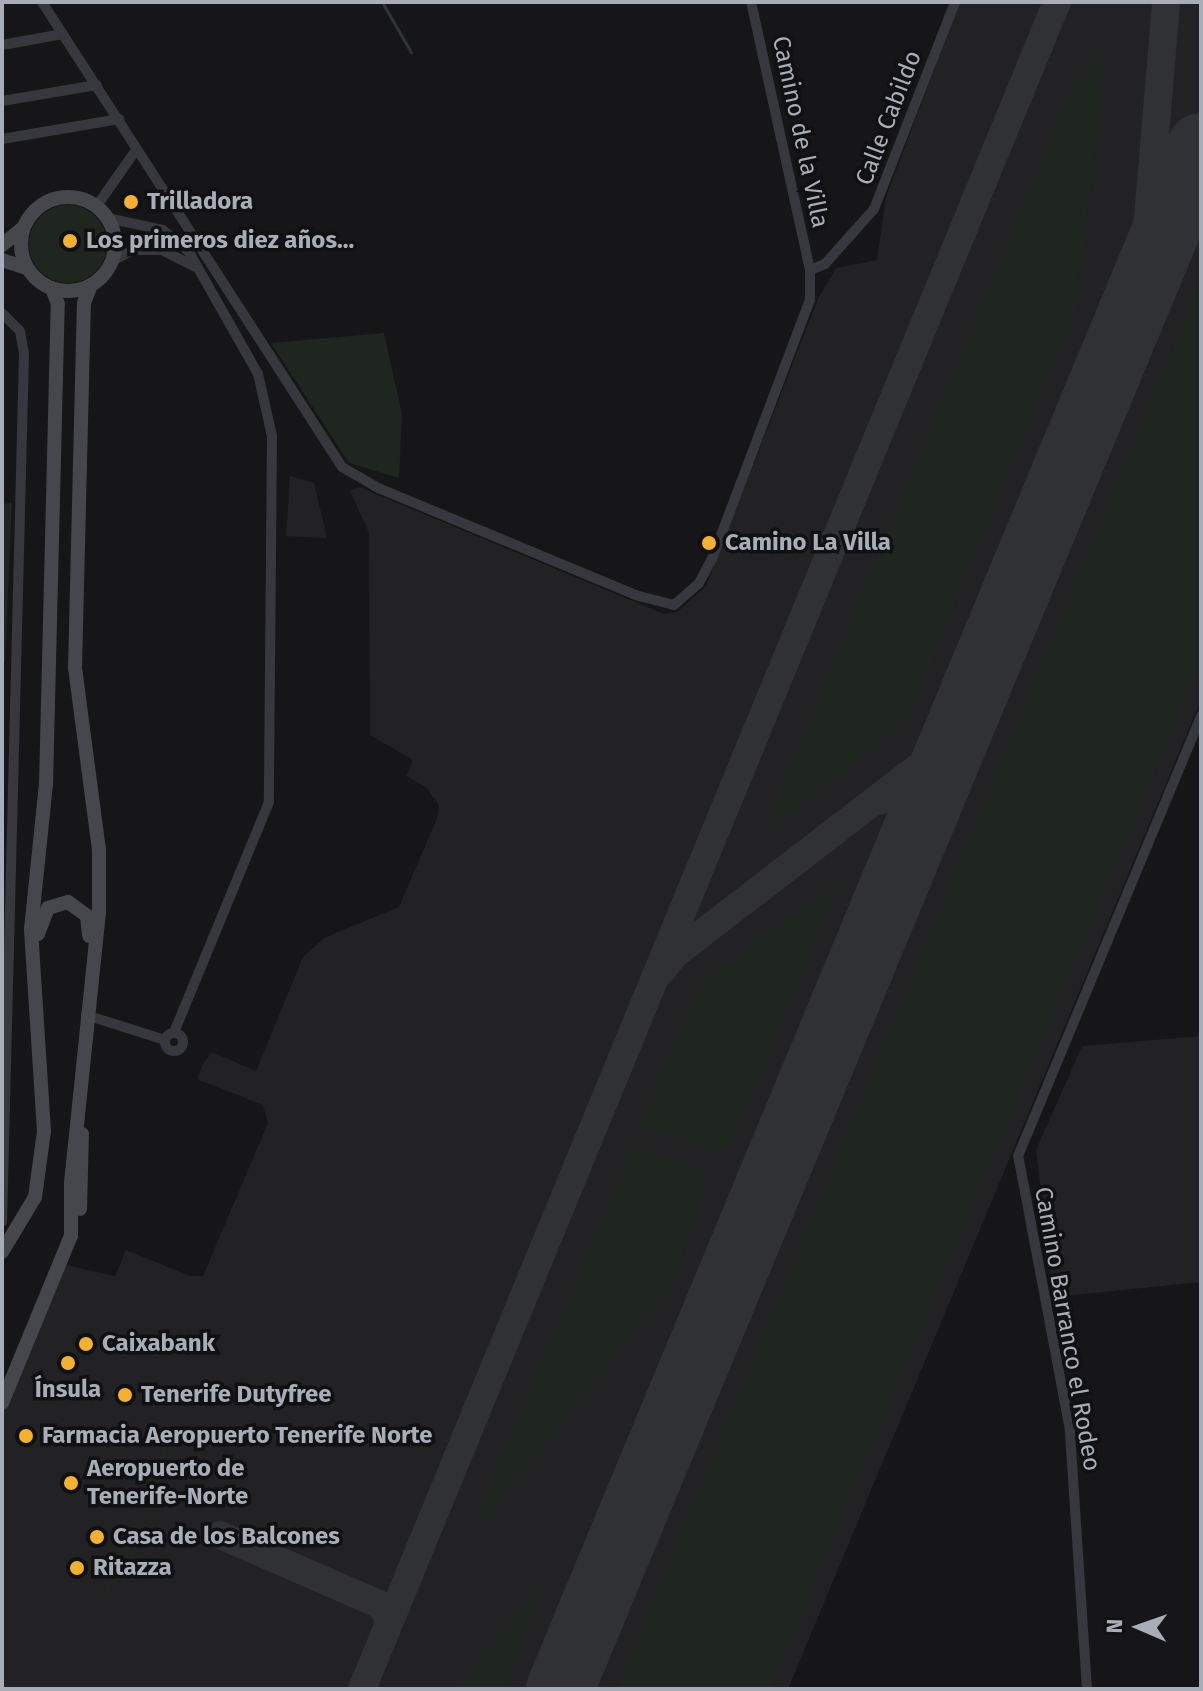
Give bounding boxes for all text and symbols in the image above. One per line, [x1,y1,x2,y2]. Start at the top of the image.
street label: Camino de la Villa [766,34,834,230]
street label: Calle Cabildo [850,47,928,189]
place label: Trilladora [147,188,253,216]
marker: Trilladora [122,193,140,211]
place label: Los primeros diez años... [86,227,354,255]
marker: Los primeros diez años... [61,232,79,250]
place label: Camino La Villa [725,529,891,557]
marker: Camino La Villa [700,534,718,552]
street label: Camino Barranco el Rodeo [1028,1185,1106,1473]
place label: Caixabank [102,1330,215,1358]
marker: Caixabank [77,1335,95,1353]
marker: Ínsula [59,1354,77,1372]
place label: Ínsula [35,1376,101,1404]
place label: Tenerife Dutyfree [141,1381,331,1409]
marker: Tenerife Dutyfree [116,1386,134,1404]
place label: Farmacia Aeropuerto Tenerife Norte [42,1422,433,1450]
marker: Farmacia Aeropuerto Tenerife Norte [17,1427,35,1445]
place label: Aeropuerto de Tenerife-Norte [87,1455,248,1511]
marker: Aeropuerto de Tenerife-Norte [62,1474,80,1492]
place label: Casa de los Balcones [113,1523,340,1551]
marker: Casa de los Balcones [88,1528,106,1546]
place label: Ritazza [93,1554,172,1582]
marker: Ritazza [68,1559,86,1577]
north arrow [1099,1587,1179,1667]
text: N [1101,1618,1128,1634]

